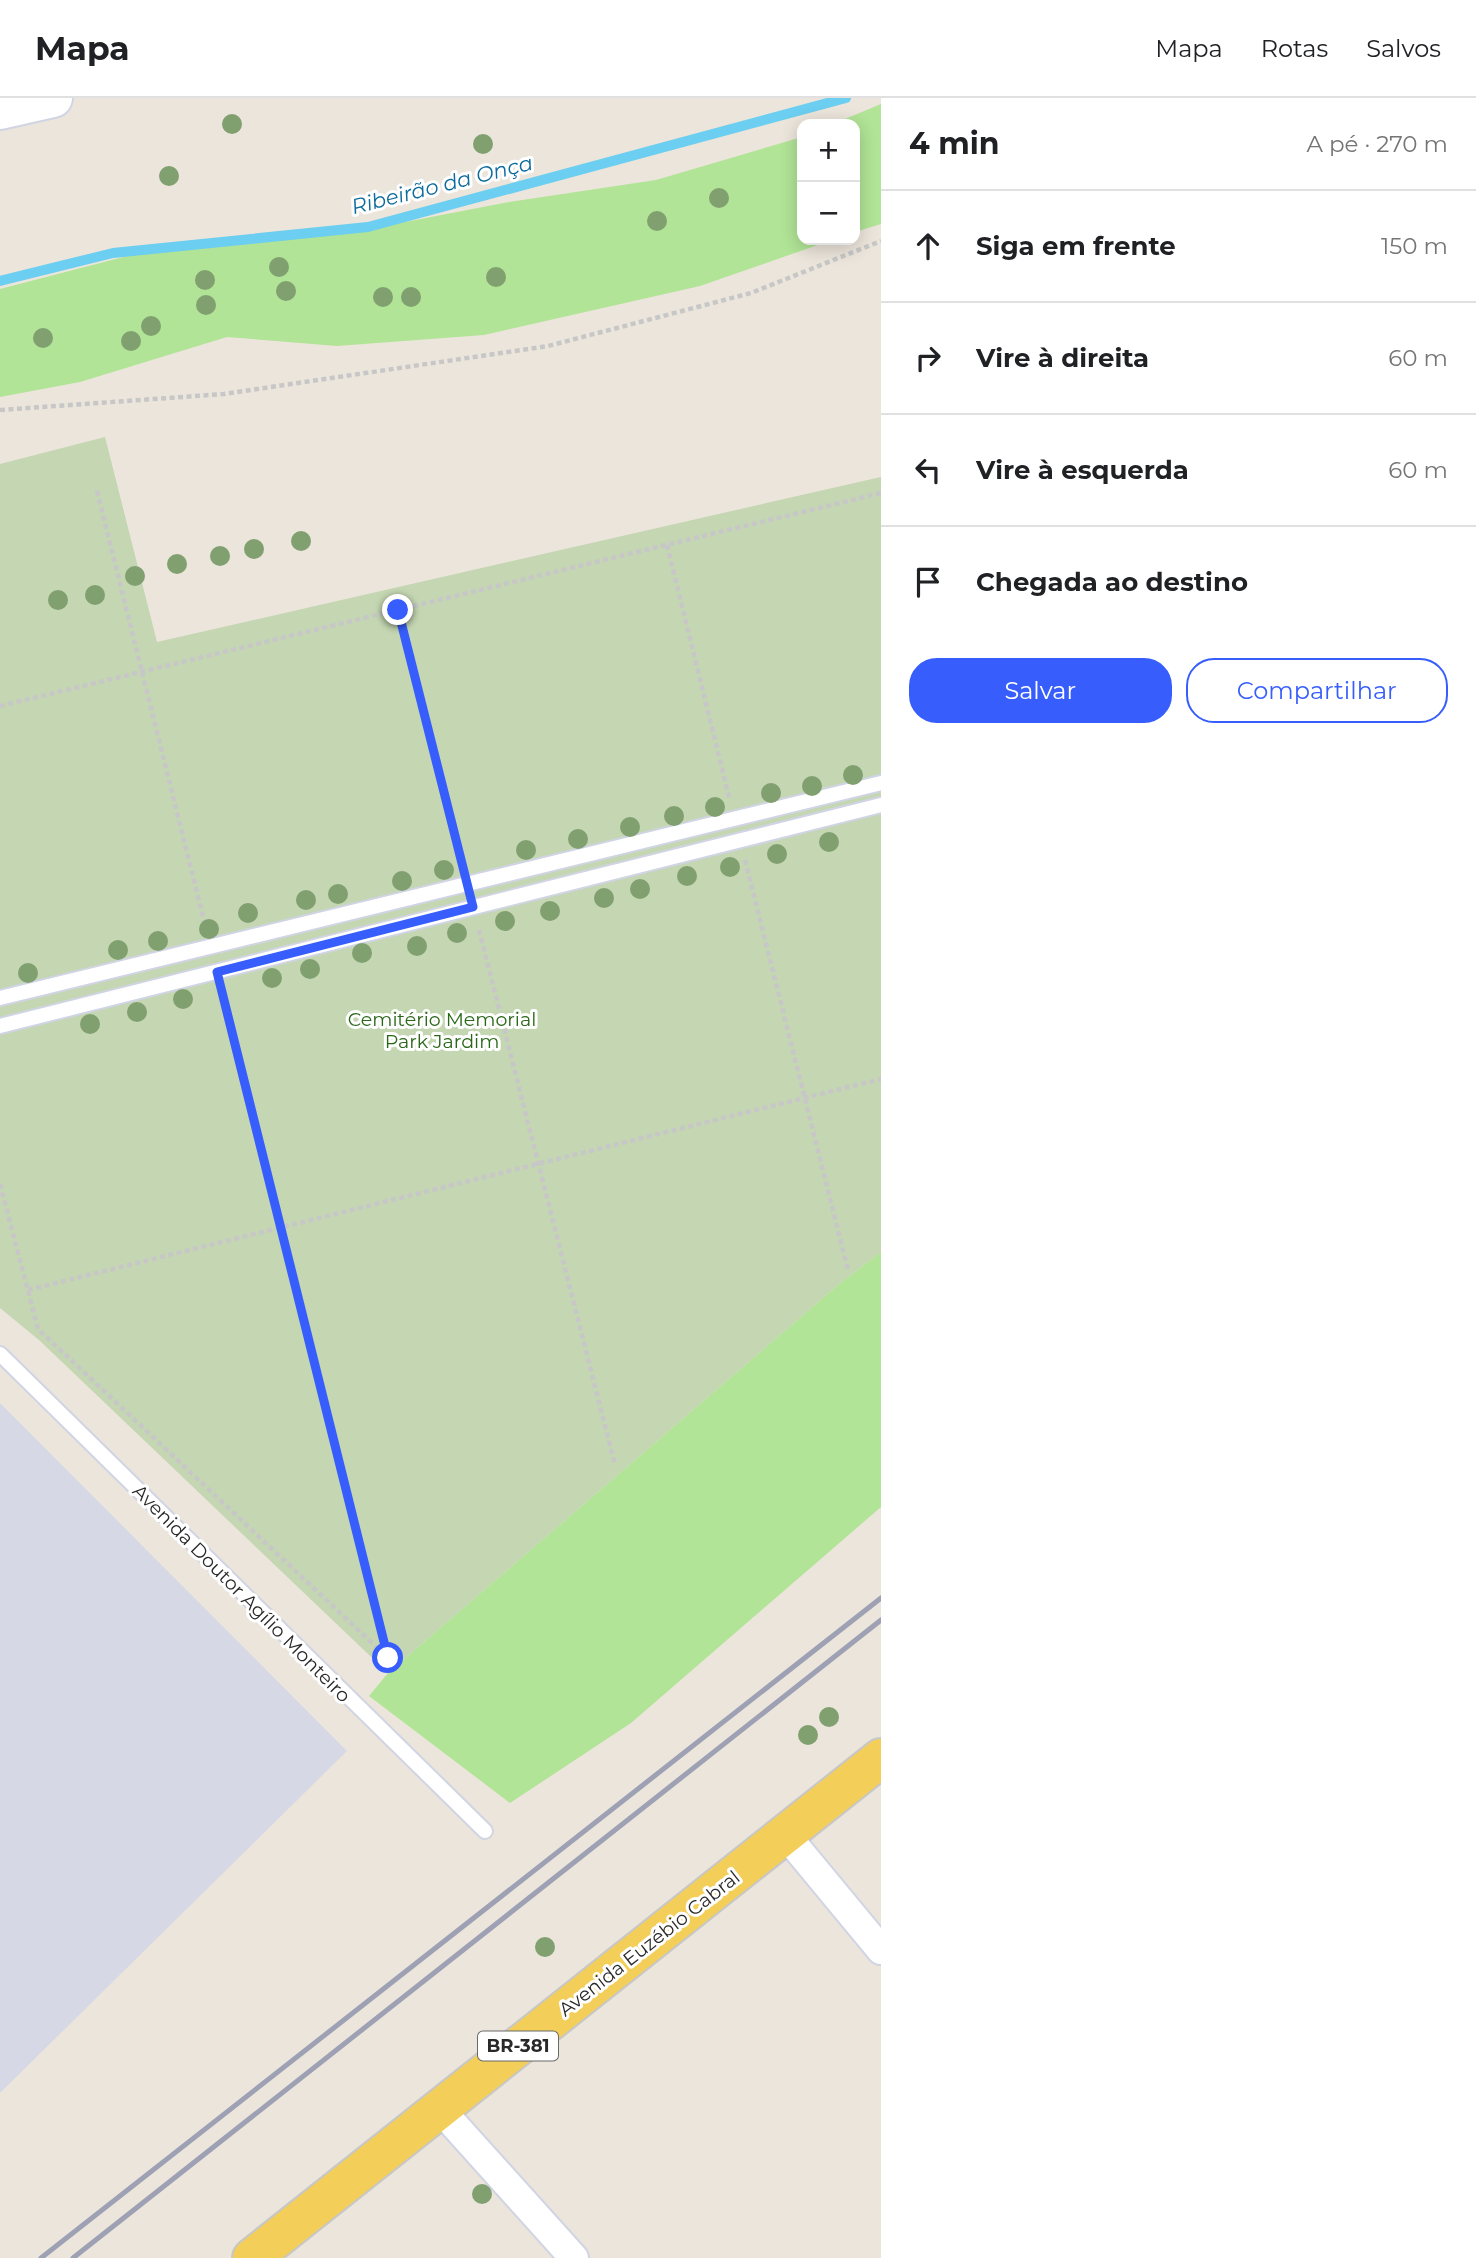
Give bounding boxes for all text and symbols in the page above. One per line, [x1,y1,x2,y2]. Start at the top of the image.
text: Mapa [35,28,130,68]
text: Mapa [1155,34,1223,63]
text: Rotas [1261,34,1328,63]
text: Salvos [1366,34,1441,63]
map controls [797,119,860,245]
button: + [797,119,860,182]
text: 4 min [909,125,999,162]
text: A pé · 270 m [1306,130,1448,158]
water label: Ribeirão da Onça [349,150,535,219]
button: − [797,182,860,245]
icon: ahead [909,227,947,265]
text: Siga em frente [976,230,1176,262]
text: 150 m [1381,232,1448,260]
icon: right [909,339,947,377]
text: Vire à direita [976,342,1149,374]
text: 60 m [1388,344,1448,372]
icon: left [909,451,947,489]
text: Vire à esquerda [976,454,1189,486]
text: 60 m [1388,456,1448,484]
icon: arrive [909,563,947,601]
text: Chegada ao destino [976,566,1248,598]
route end [382,594,413,625]
button: Salvar [909,658,1172,723]
button: Compartilhar [1186,658,1448,723]
park label: Cemitério Memorial Park Jardim [348,1008,536,1053]
street label: Avenida Doutor Agílio Monteiro [128,1480,355,1707]
route start [372,1642,403,1673]
street label: Avenida Euzébio Cabral [554,1866,744,2021]
road number: BR-381 [478,2032,558,2060]

